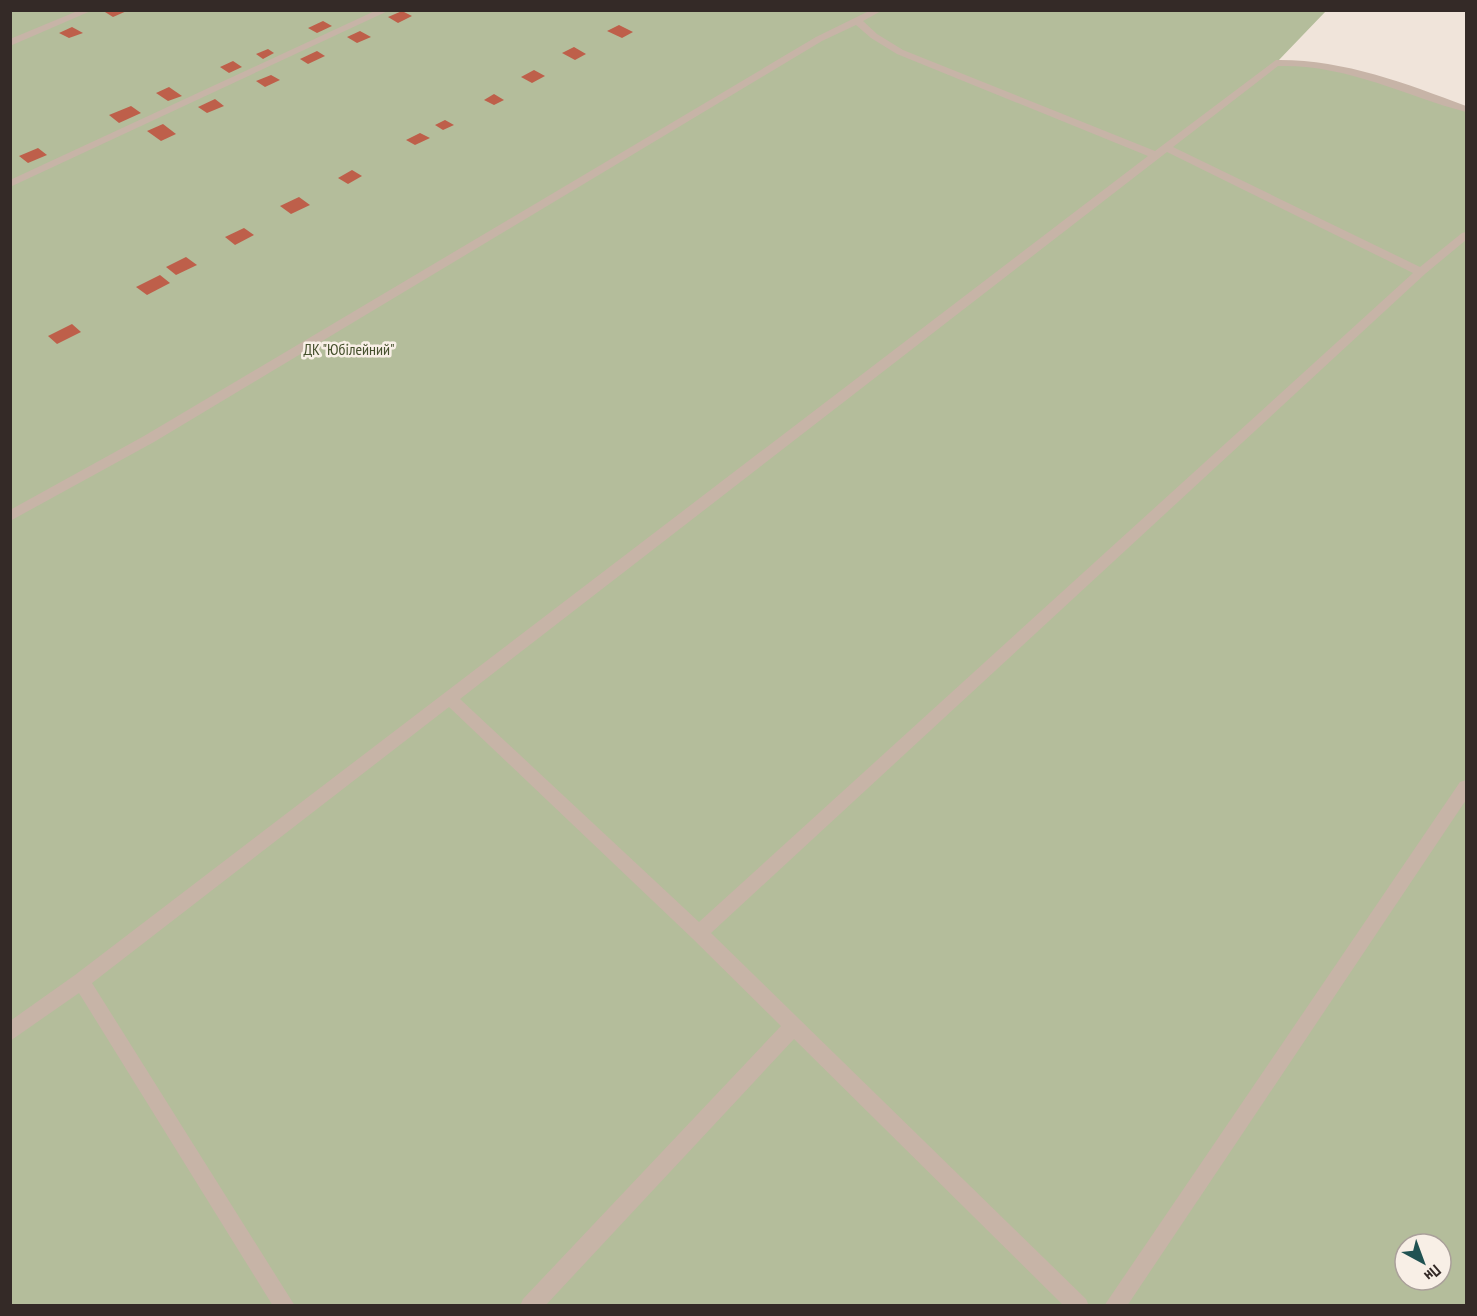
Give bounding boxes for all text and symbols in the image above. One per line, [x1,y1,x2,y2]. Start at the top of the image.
park label: ДК "Юбілейний" [303,339,395,359]
north arrow [1393,1232,1453,1292]
text: Пн [1420,1261,1445,1286]

